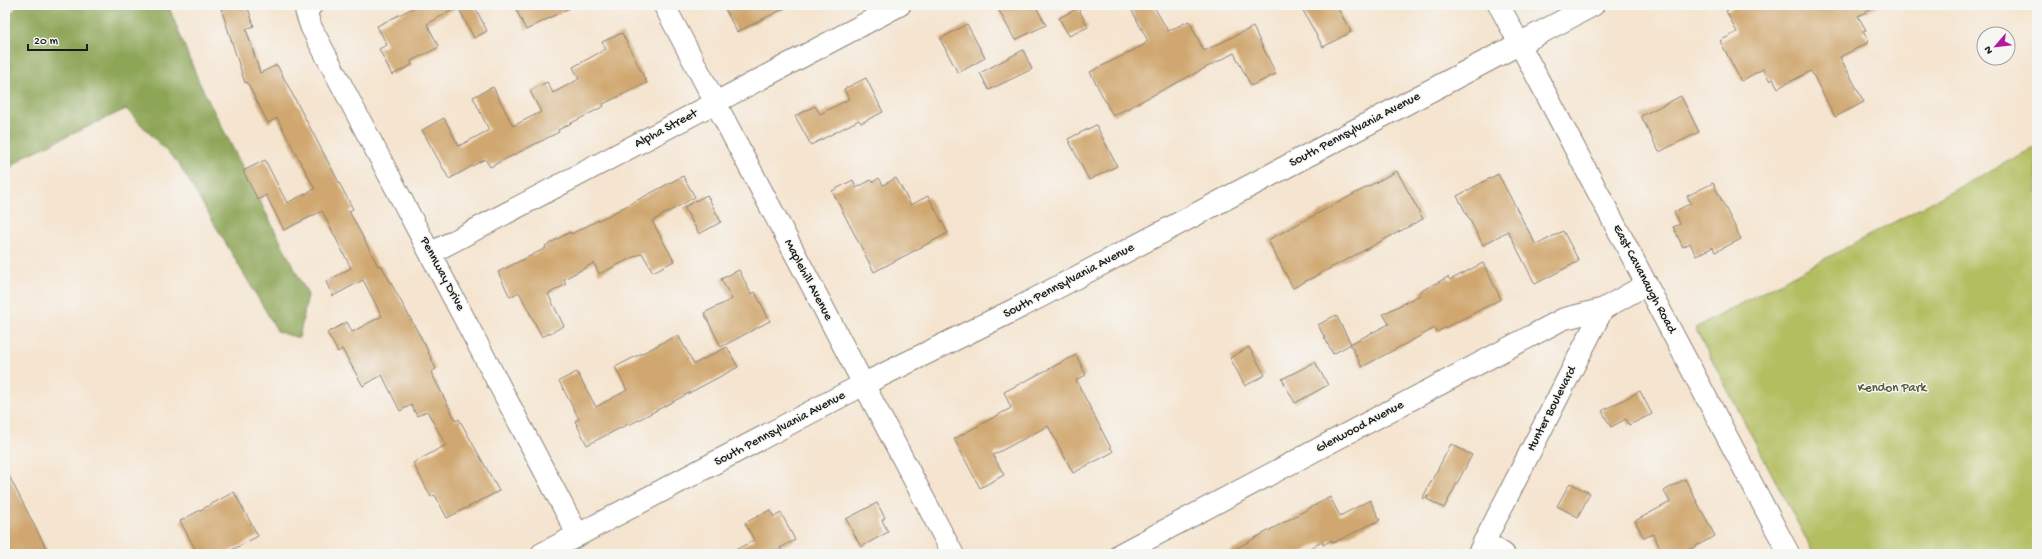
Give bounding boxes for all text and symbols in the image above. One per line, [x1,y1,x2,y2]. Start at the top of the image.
scale bar [28,26,87,52]
north arrow [1976,26,2016,66]
text: 20 m [34,35,59,49]
text: N [1982,44,1996,56]
street label: South Pennsylvania Avenue [1287,89,1423,171]
street label: Alpha Street [632,105,701,152]
street label: East Cavanaugh Road [1609,222,1680,337]
street label: Pennway Drive [416,234,468,314]
street label: Maplehill Avenue [780,237,836,323]
street label: South Pennsylvania Avenue [1001,240,1137,322]
street label: Hunter Boulevard [1524,363,1581,454]
park label: Kendon Park [1858,381,1927,396]
street label: South Pennsylvania Avenue [712,388,848,470]
street label: Glenwood Avenue [1314,397,1407,456]

